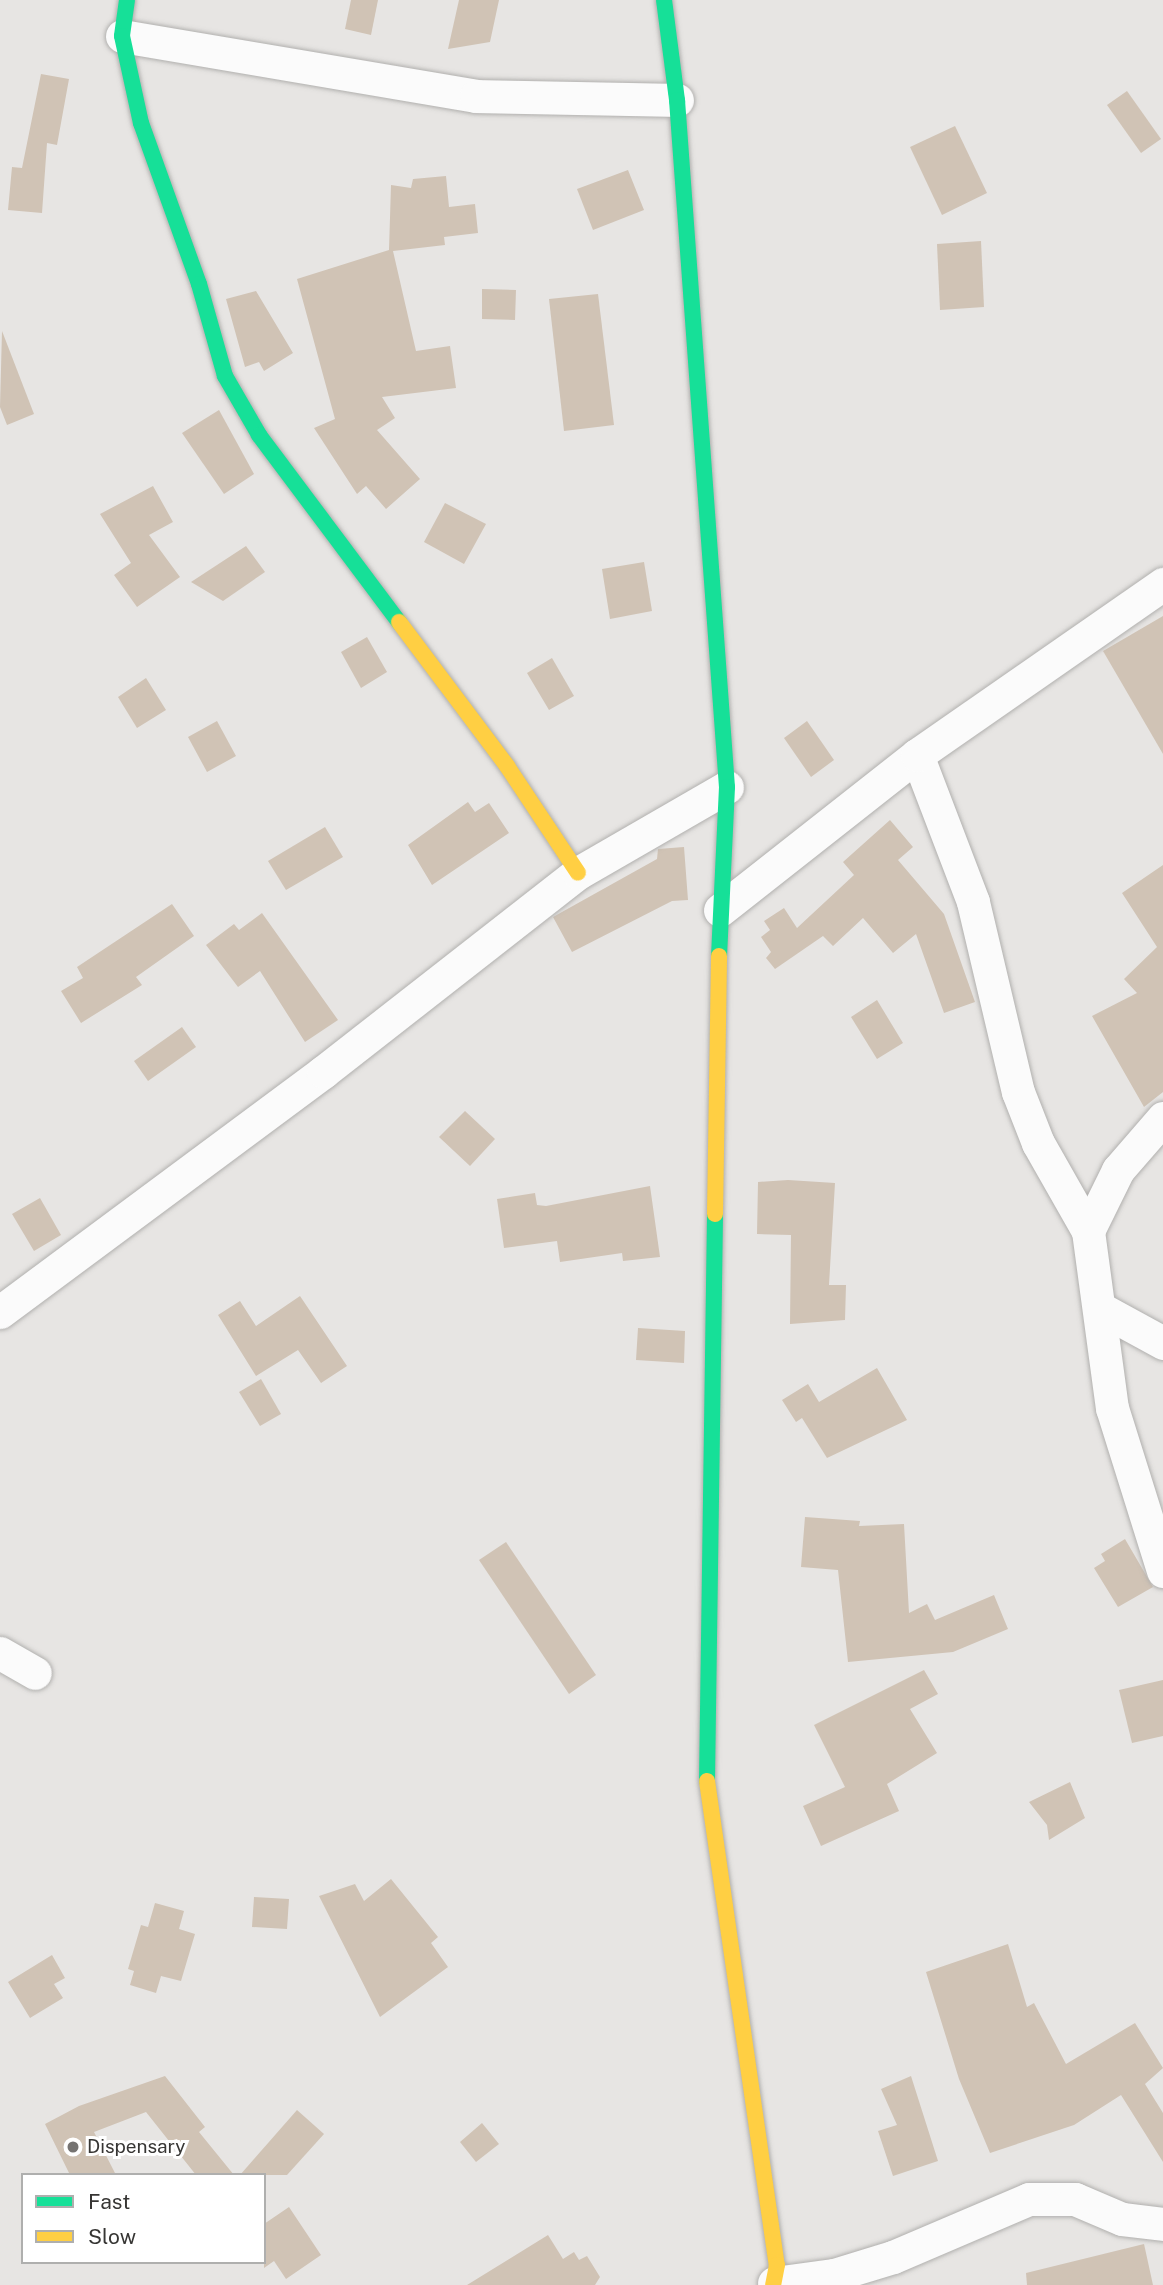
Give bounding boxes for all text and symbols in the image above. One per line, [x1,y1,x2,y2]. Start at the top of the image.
place label: Dispensary [87,2136,185,2158]
marker: Dispensary [65,2139,81,2155]
legend [21,2173,266,2264]
text: Fast [88,2189,130,2214]
text: Slow [88,2224,136,2249]

